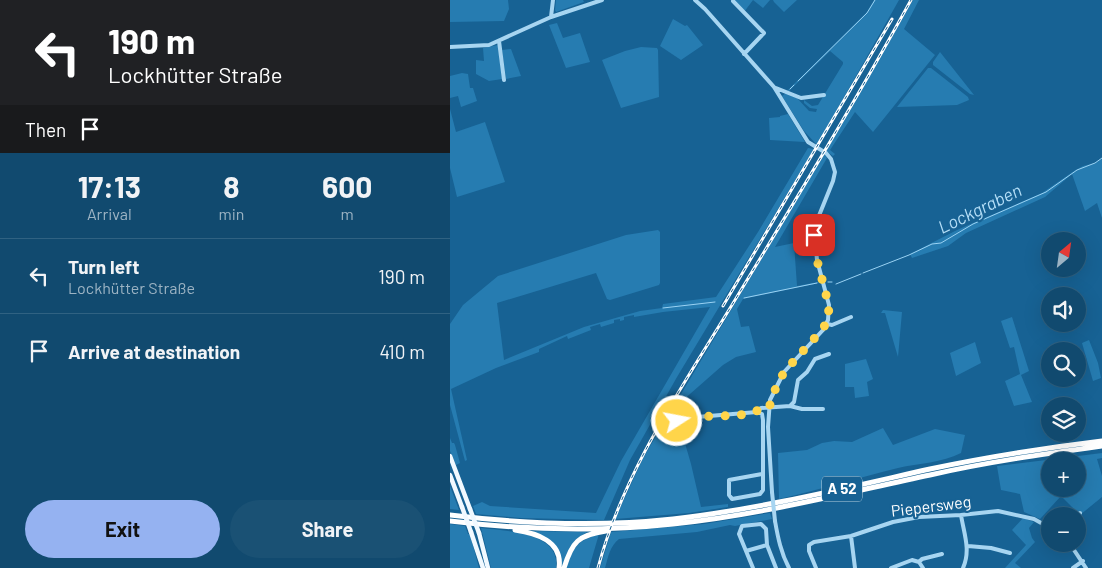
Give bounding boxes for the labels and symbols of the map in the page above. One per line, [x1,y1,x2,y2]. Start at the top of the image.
water label: Lockgraben [934,178,1025,238]
pin [793,214,835,256]
north arrow [1041,232,1086,278]
position arrow [650,394,702,446]
road number: A 52 [822,476,862,502]
street label: Piepersweg [890,491,972,520]

